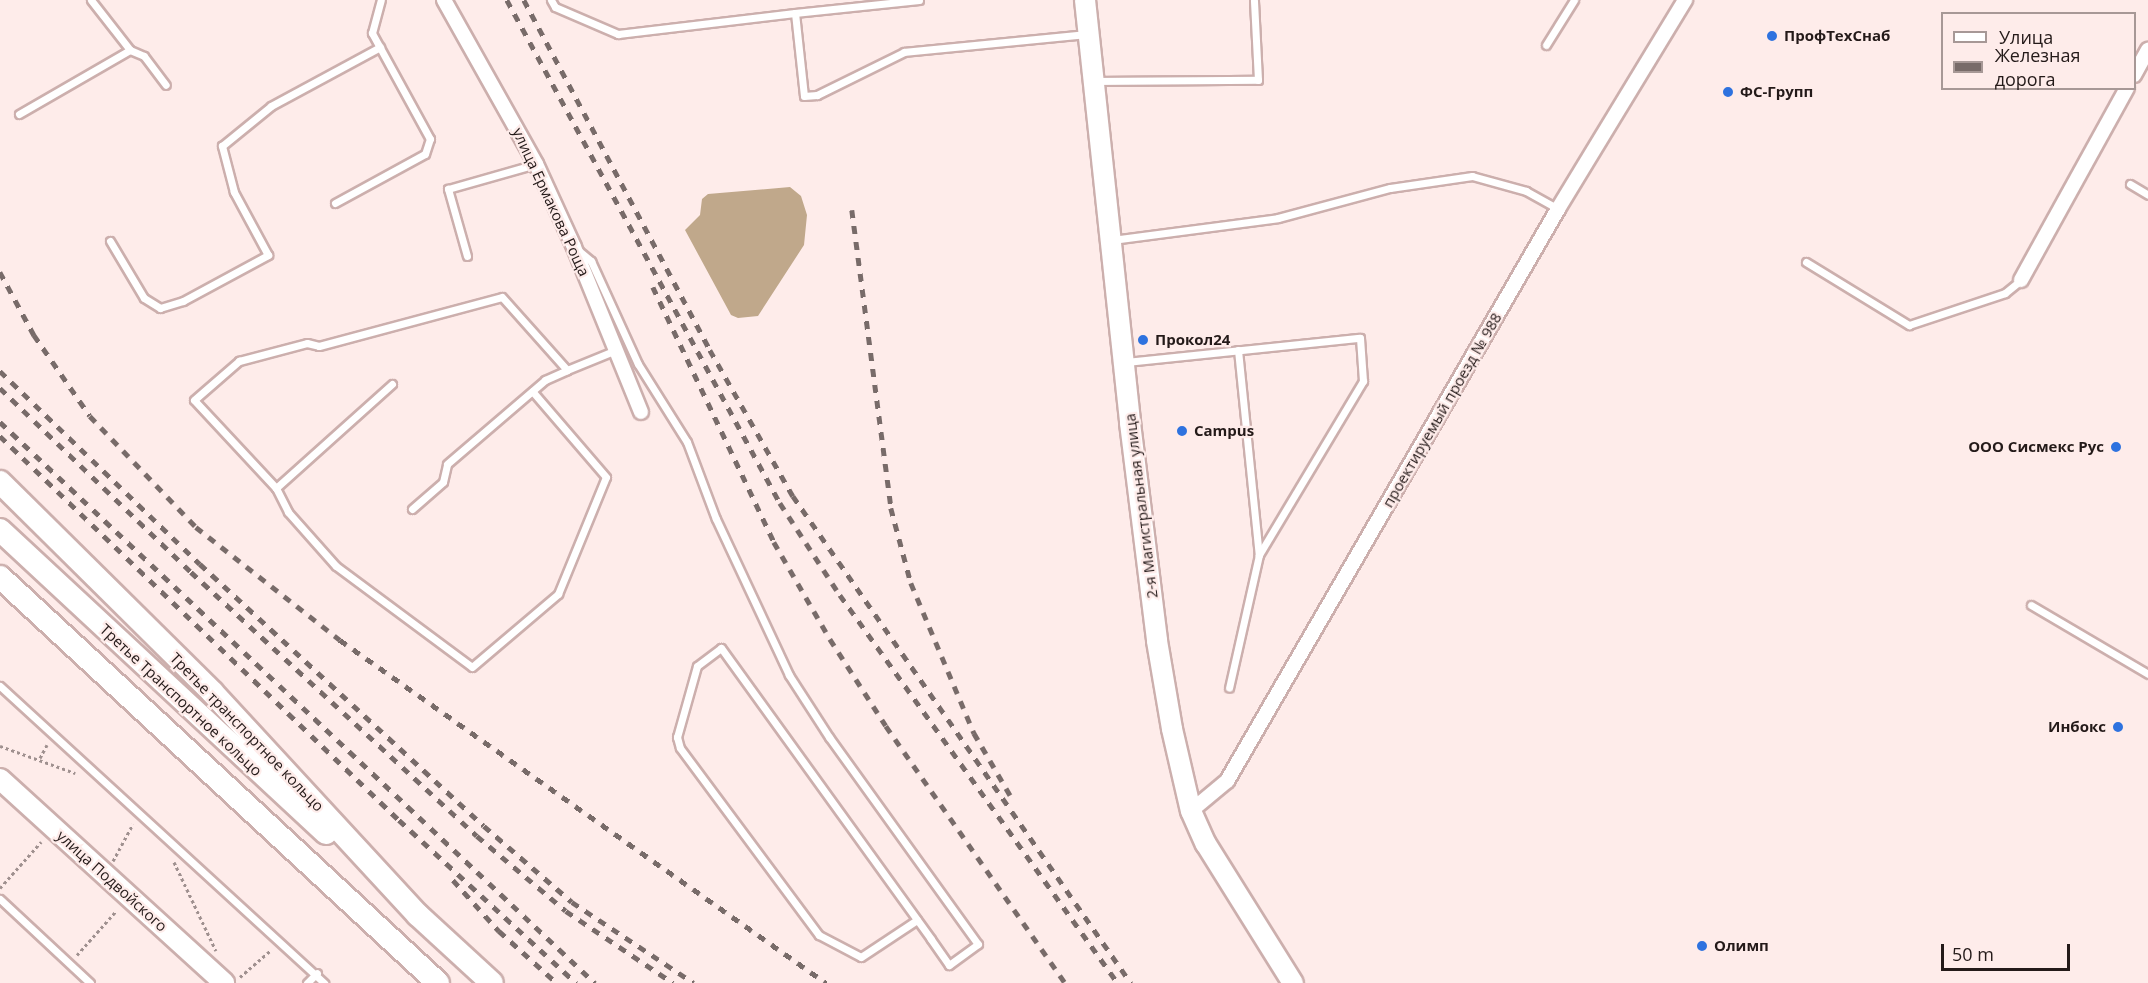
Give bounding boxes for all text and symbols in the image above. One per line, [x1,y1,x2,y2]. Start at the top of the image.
legend [1941,12,2136,90]
text: Улица [1999,25,2053,49]
place label: ПрофТехСнаб [1784,27,1890,45]
marker: ПрофТехСнаб [1765,29,1779,43]
text: Железная дорога [1995,43,2080,91]
place label: ФС-Групп [1740,83,1813,101]
marker: ФС-Групп [1721,85,1735,99]
street label: улица Ермакова Роща [509,125,593,279]
street label: проектируемый проезд № 988 [1379,309,1505,511]
place label: Прокол24 [1155,331,1230,349]
marker: Прокол24 [1136,333,1150,347]
street label: 2-я Магистральная улица [1121,413,1161,599]
place label: Campus [1194,422,1254,440]
marker: Campus [1175,424,1189,438]
place label: ООО Сисмекс Рус [1968,438,2104,456]
marker: ООО Сисмекс Рус [2109,440,2123,454]
street label: Третье Транспортное кольцо [96,620,266,780]
street label: Третье транспортное кольцо [166,649,328,815]
place label: Инбокс [2048,718,2106,736]
marker: Инбокс [2111,720,2125,734]
street label: улица Подвойского [53,827,171,935]
scale bar [1944,932,2073,970]
place label: Олимп [1714,937,1769,955]
marker: Олимп [1695,939,1709,953]
text: 50 m [1952,942,1994,966]

